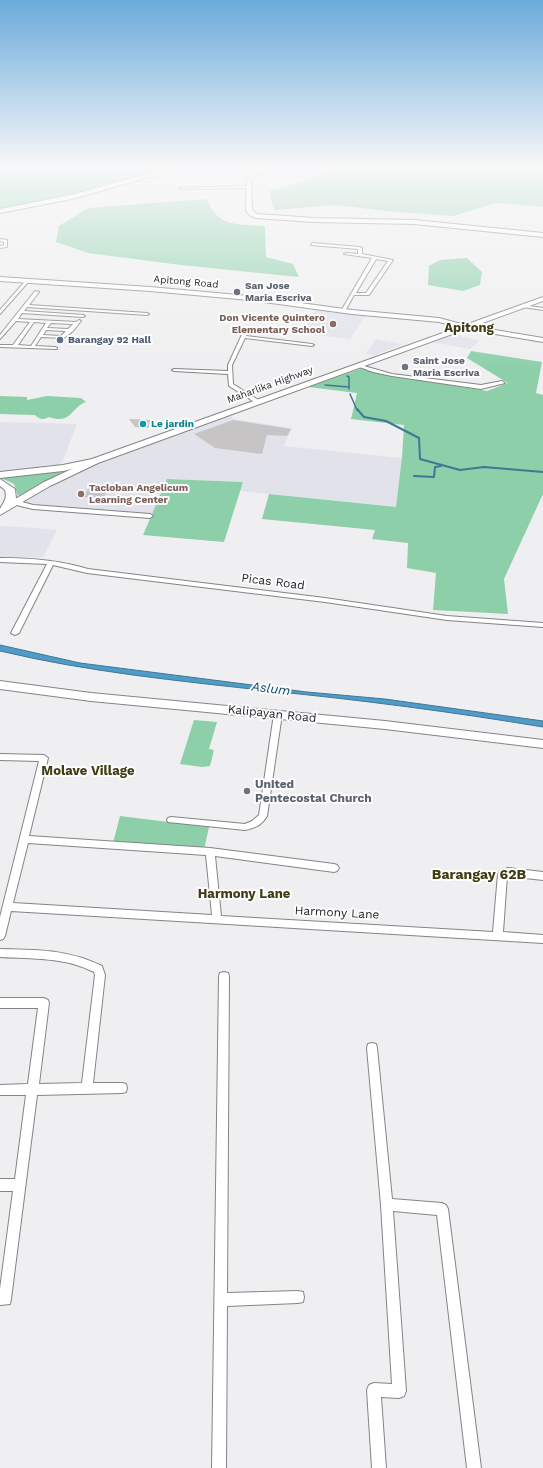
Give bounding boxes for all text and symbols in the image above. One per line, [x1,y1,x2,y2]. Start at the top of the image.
street label: Apitong Road [153,273,219,291]
place label: San Jose Maria Escriva [245,280,312,304]
marker: San Jose Maria Escriva [232,287,242,297]
place label: Don Vicente Quintero Elementary School [219,312,325,336]
marker: Don Vicente Quintero Elementary School [328,319,338,329]
district label: Apitong [444,320,494,336]
place label: Barangay 92 Hall [68,334,151,346]
marker: Barangay 92 Hall [55,335,65,345]
place label: Saint Jose Maria Escriva [413,355,480,378]
marker: Saint Jose Maria Escriva [400,362,410,372]
street label: Maharlika Highway [225,364,315,406]
place label: Le jardin [151,418,194,430]
marker: Le jardin [138,419,148,429]
place label: Tacloban Angelicum Learning Center [89,482,188,506]
marker: Tacloban Angelicum Learning Center [76,489,86,499]
street label: Picas Road [240,571,306,593]
water label: Aslum [251,679,291,699]
street label: Kalipayan Road [227,702,317,726]
district label: Molave Village [41,763,135,779]
place label: United Pentecostal Church [255,777,372,805]
marker: United Pentecostal Church [242,786,252,796]
district label: Barangay 62B [432,867,526,883]
district label: Harmony Lane [198,886,290,902]
street label: Harmony Lane [294,904,380,922]

